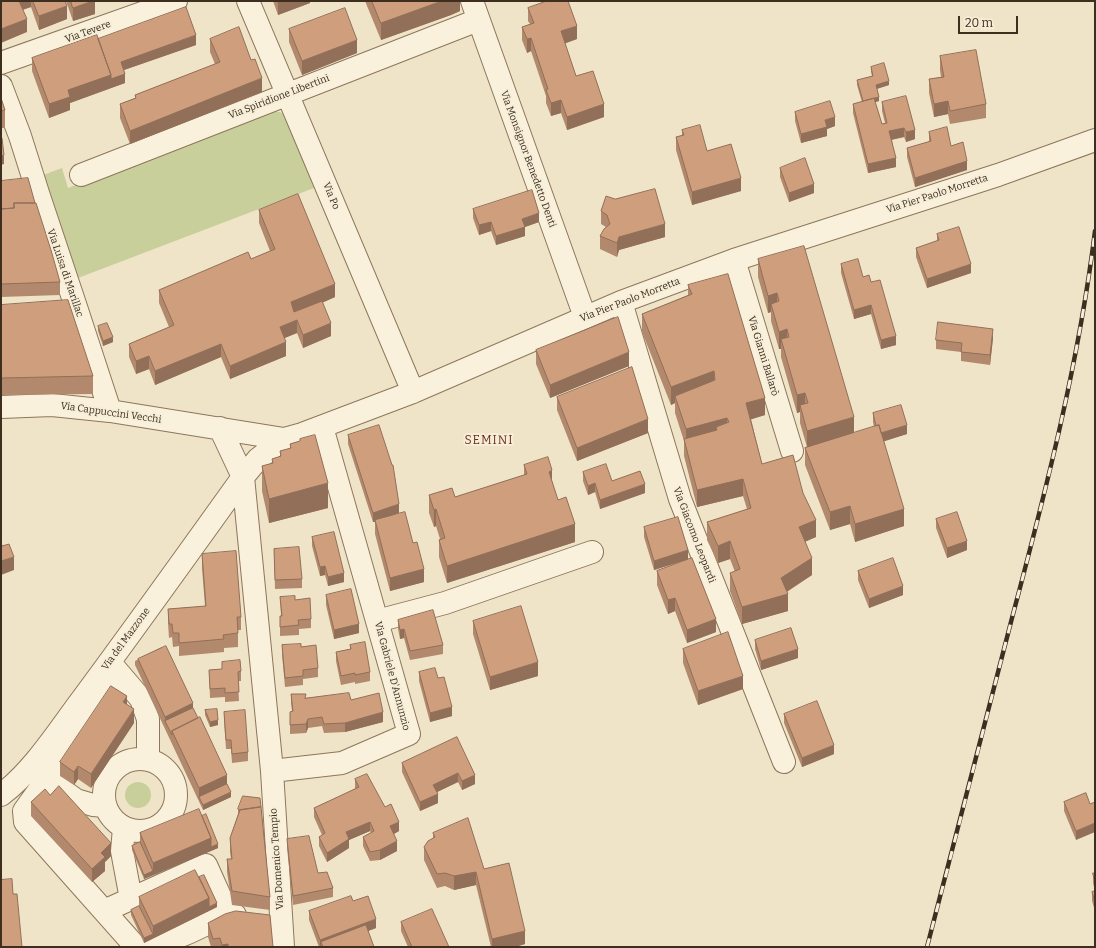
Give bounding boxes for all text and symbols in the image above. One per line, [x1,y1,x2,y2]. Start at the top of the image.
scale bar [960,8,1020,34]
text: 20 m [965,16,993,30]
street label: Via Tevere [64,18,112,46]
street label: Via Spiridione Libertini [227,72,331,122]
street label: Via Monsignor Benedetto Denti [498,89,558,229]
street label: Via Pier Paolo Morretta [885,172,989,216]
street label: Via Po [320,181,342,211]
street label: Via Luisa di Marillac [44,227,86,319]
street label: Via Pier Paolo Morretta [578,275,682,325]
street label: Via Gianni Ballarò [745,315,781,397]
street label: Via Cappuccini Vecchi [60,400,162,426]
district label: SEMINI [464,434,514,448]
street label: Via Giacomo Leopardi [670,485,718,585]
street label: Via del Mazzone [99,605,153,673]
street label: Via Gabriele D'Annunzio [372,620,412,732]
street label: Via Domenico Tempio [267,808,287,910]

